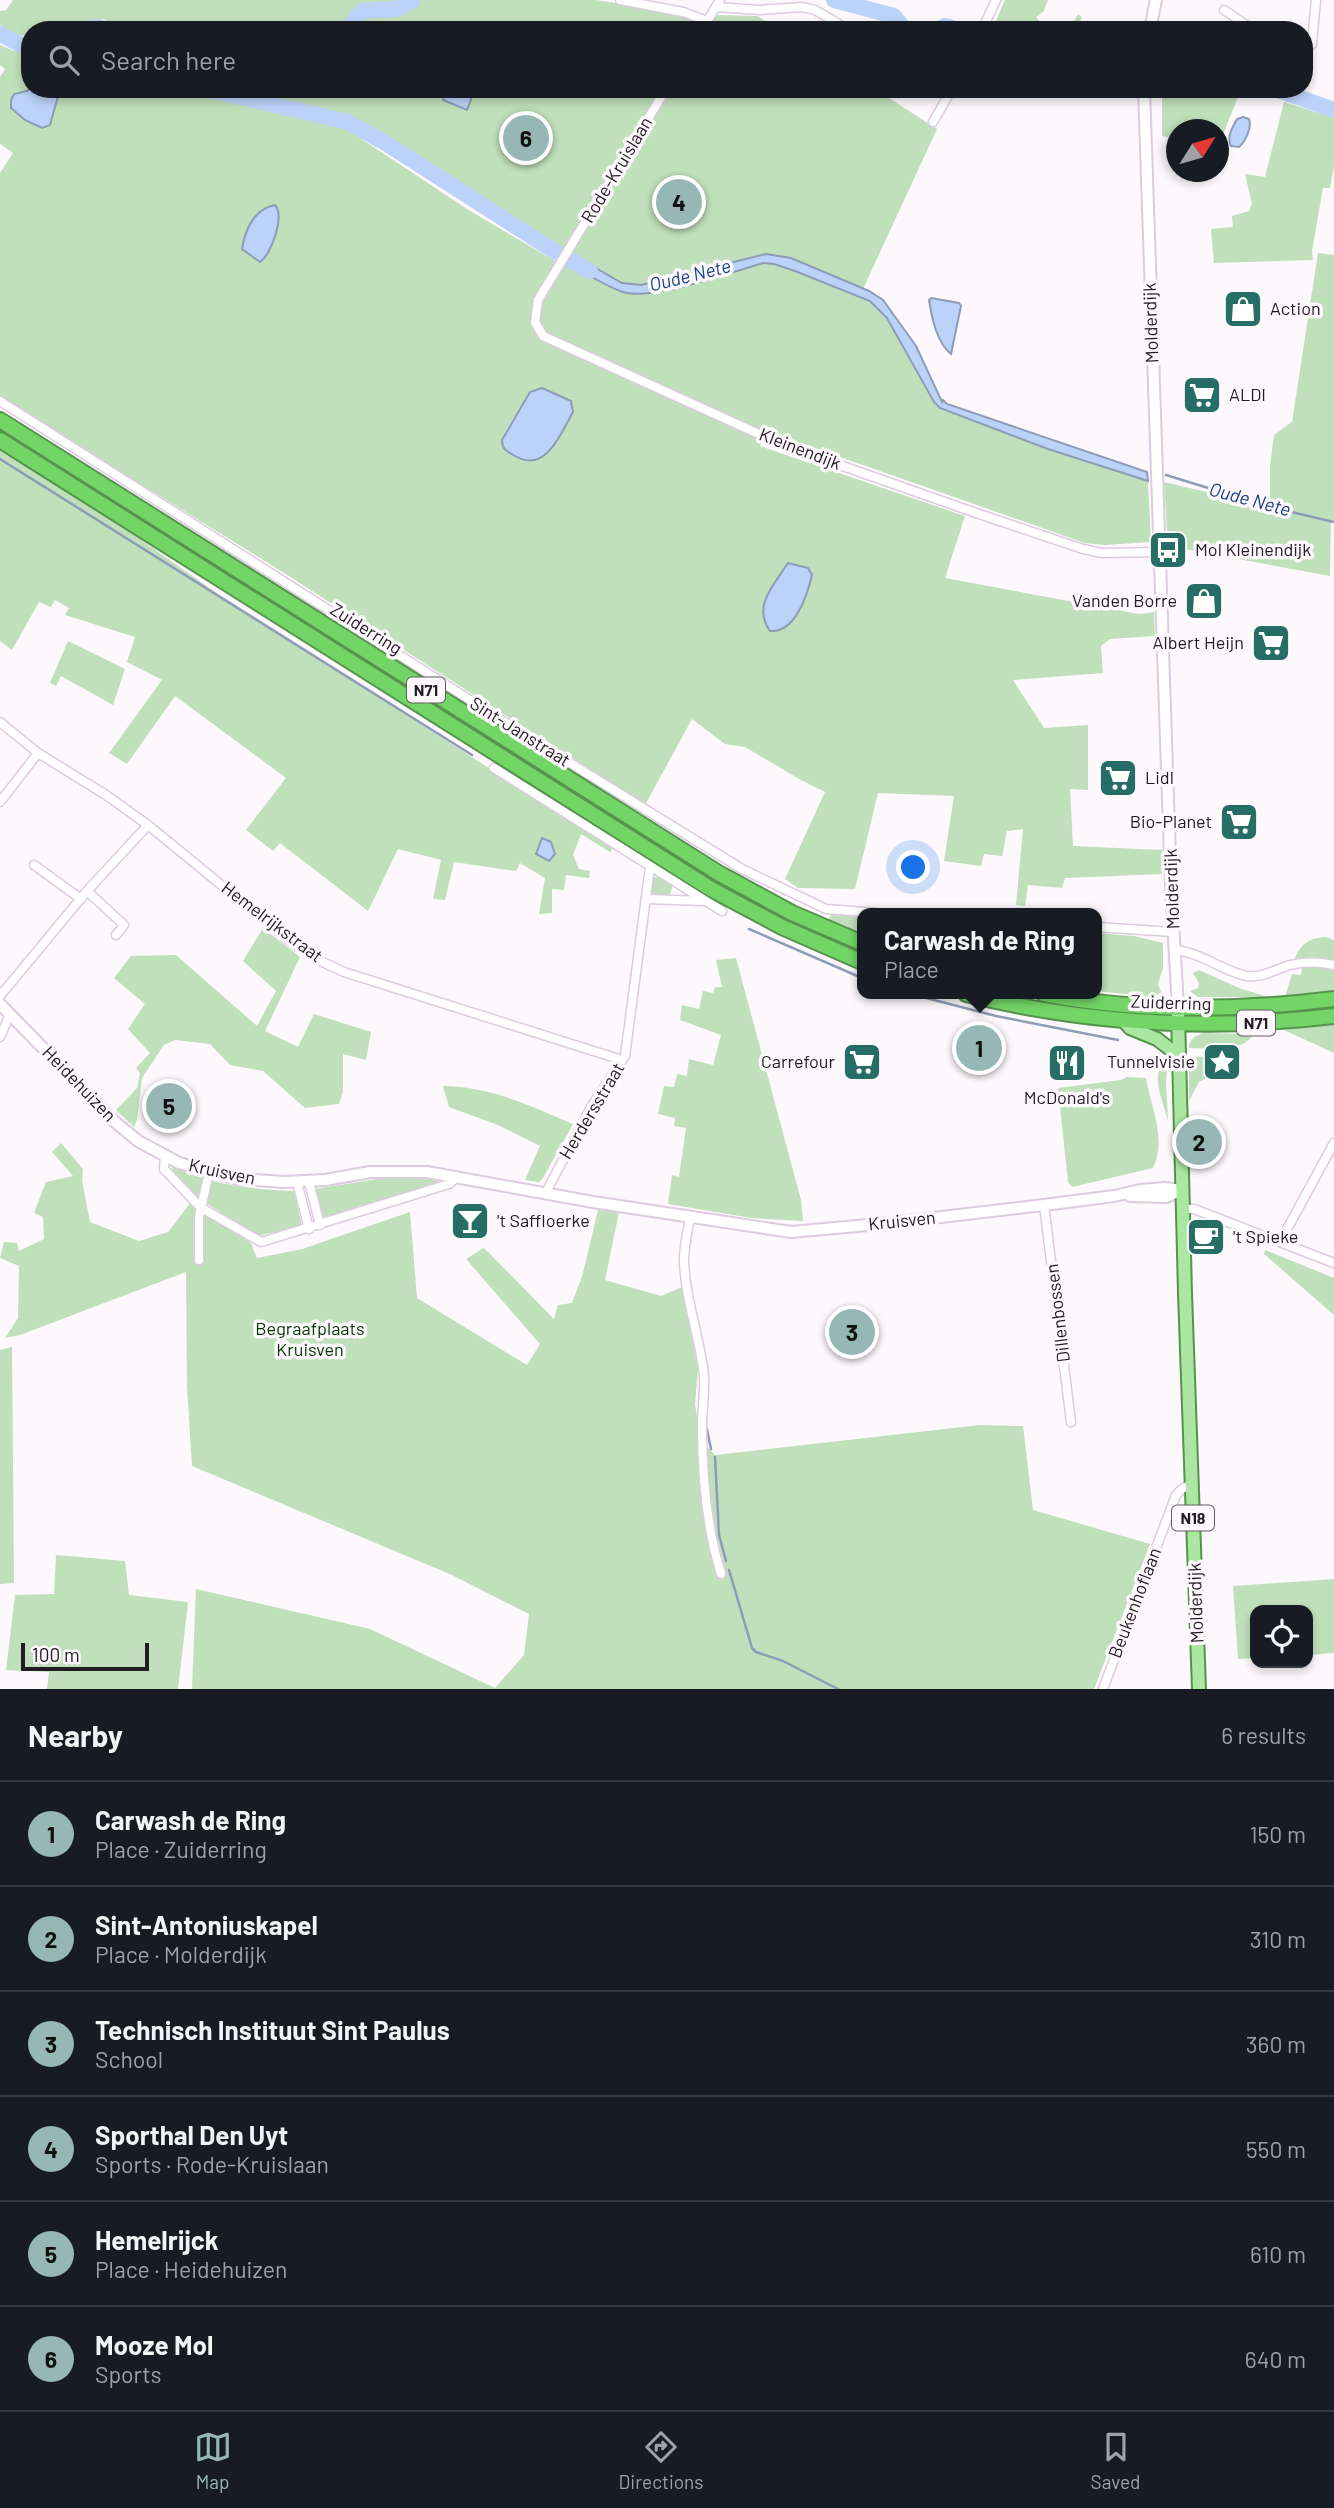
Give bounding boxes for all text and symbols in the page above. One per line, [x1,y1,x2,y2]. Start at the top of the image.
search box [21,21,1313,98]
icon: search [45,41,83,79]
text: Search here [101,44,236,75]
pin: 6 [503,112,549,164]
street label: Rode-Kruislaan [576,112,656,227]
north arrow [1166,119,1229,182]
pin: 4 [656,176,702,228]
water label: Oude Nete [647,253,733,296]
street label: Molderdijk [1138,282,1162,364]
shop icon: Action [1222,288,1264,330]
place label: Action [1270,297,1321,319]
supermarket icon: ALDI [1181,374,1223,416]
place label: ALDI [1229,383,1266,405]
street label: Kleinendijk [756,422,844,474]
water label: Oude Nete [1207,477,1294,520]
bus stop icon: Mol Kleinendijk [1147,529,1189,571]
place label: Mol Kleinendijk [1195,538,1311,560]
shop icon: Vanden Borre [1183,580,1225,622]
place label: Vanden Borre [1072,589,1177,611]
street label: Zuiderring [327,597,407,659]
supermarket icon: Albert Heijn [1250,622,1292,664]
place label: Albert Heijn [1153,631,1244,653]
road number: N71 [407,678,445,702]
street label: Sint-Janstraat [466,692,575,771]
supermarket icon: Lidl [1097,757,1139,799]
place label: Lidl [1145,766,1174,788]
supermarket icon: Bio-Planet [1218,801,1260,843]
place label: Bio-Planet [1130,810,1212,832]
street label: Molderdijk [1159,848,1183,930]
your location [896,850,930,884]
street label: Hemelrijkstraat [218,876,328,966]
popup [857,908,1102,999]
text: Carwash de Ring [884,924,1075,955]
text: Place [884,955,939,983]
street label: Zuiderring [1130,990,1212,1014]
road number: N71 [1237,1010,1275,1036]
pin: 1 [956,1022,1002,1074]
street label: Heidehuizen [38,1041,121,1126]
supermarket icon: Carrefour [841,1041,883,1083]
place icon: Tunnelvisie [1201,1041,1243,1083]
restaurant icon: McDonald's [1046,1042,1088,1084]
place label: Carrefour [761,1050,835,1072]
place label: Tunnelvisie [1107,1050,1195,1072]
street label: Herdersstraat [554,1058,629,1163]
pin: 5 [146,1080,192,1132]
place label: McDonald's [1024,1086,1110,1108]
pin: 2 [1176,1116,1222,1168]
street label: Kruisven [187,1153,257,1189]
bar icon: 't Saffloerke [449,1200,491,1242]
street label: Kruisven [867,1206,937,1234]
place label: 't Saffloerke [497,1209,590,1231]
cafe icon: 't Spieke [1185,1216,1227,1258]
place label: 't Spieke [1233,1225,1298,1247]
street label: Dillenbossen [1040,1263,1074,1364]
pin: 3 [829,1306,875,1358]
park label: Begraafplaats Kruisven [255,1317,365,1360]
road number: N18 [1172,1506,1214,1530]
street label: Beukenhoflaan [1103,1544,1165,1661]
street label: Molderdijk [1183,1562,1207,1644]
map controls [1250,1605,1313,1668]
button: locate [1250,1605,1313,1668]
scale bar [21,1640,149,1672]
text: 100 m [32,1643,80,1666]
text: Nearby [28,1717,123,1753]
text: 6 results [1221,1721,1306,1749]
text: Carwash de Ring [95,1804,286,1835]
text: 1 [47,1820,55,1848]
text: 150 m [1250,1820,1306,1848]
text: Place · Zuiderring [95,1835,267,1863]
text: Sint-Antoniuskapel [95,1909,318,1940]
text: 2 [45,1925,57,1953]
text: 310 m [1250,1925,1306,1953]
text: Place · Molderdijk [95,1940,267,1968]
text: Technisch Instituut Sint Paulus [95,2014,450,2045]
text: 3 [45,2030,57,2058]
text: 360 m [1246,2030,1306,2058]
text: School [95,2045,163,2073]
text: Sporthal Den Uyt [95,2119,288,2150]
text: 4 [44,2135,58,2163]
text: 550 m [1246,2135,1306,2163]
text: Sports · Rode-Kruislaan [95,2150,329,2178]
text: Hemelrijck [95,2224,219,2255]
text: 5 [45,2240,57,2268]
text: 610 m [1250,2240,1306,2268]
text: Place · Heidehuizen [95,2255,287,2283]
text: Mooze Mol [95,2329,213,2360]
text: 6 [45,2345,57,2373]
text: 640 m [1245,2345,1306,2373]
text: Sports [95,2360,162,2388]
tab: Map [194,2428,232,2493]
tab: Directions [619,2428,704,2493]
tab: Saved [1091,2428,1140,2493]

